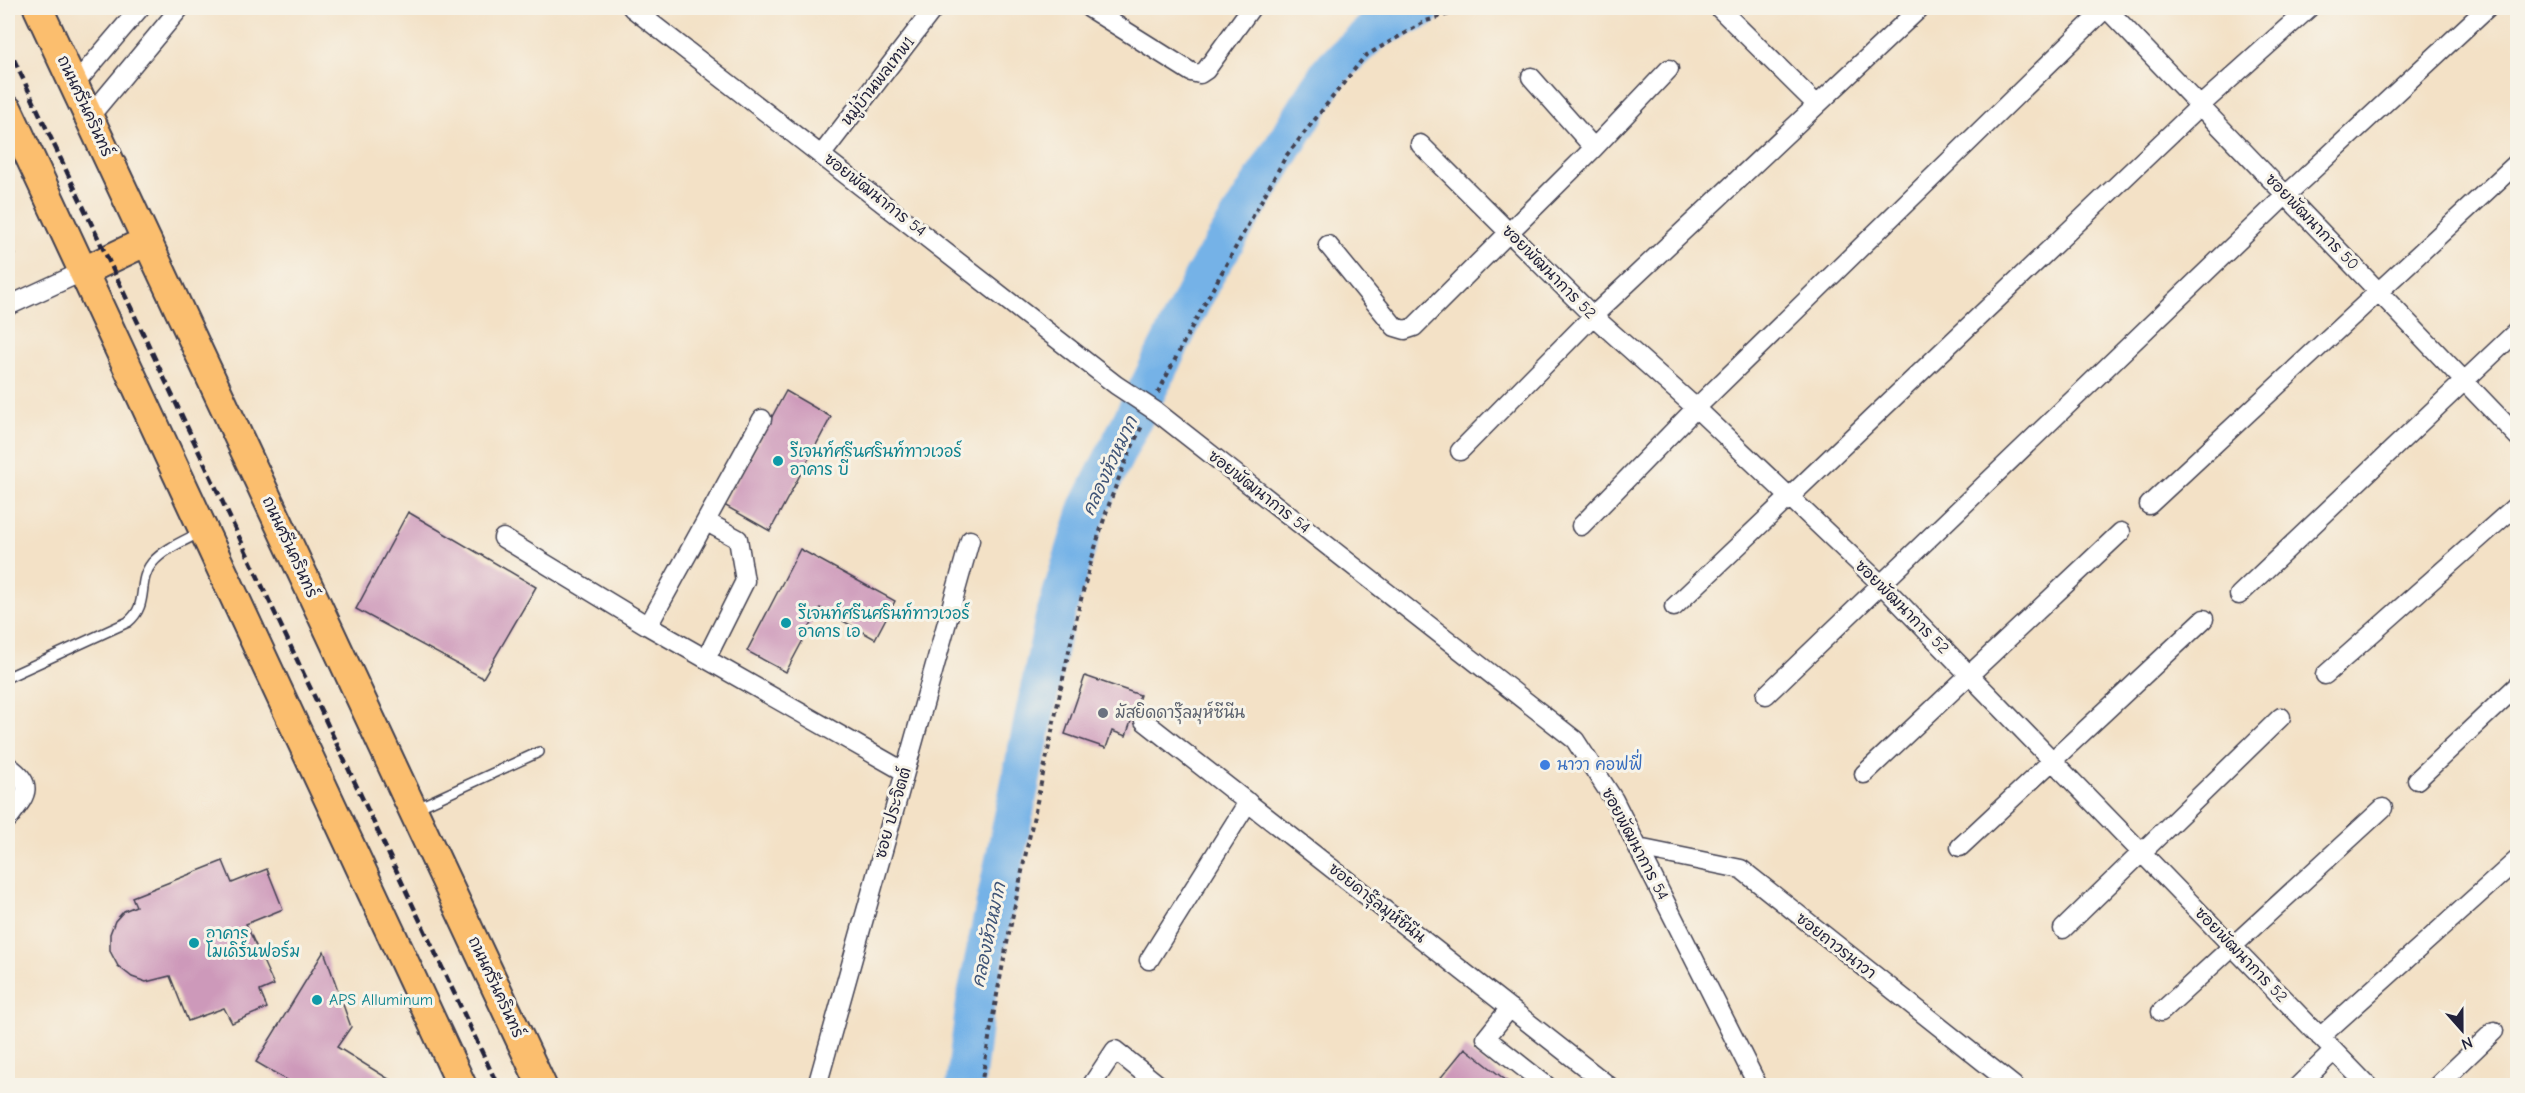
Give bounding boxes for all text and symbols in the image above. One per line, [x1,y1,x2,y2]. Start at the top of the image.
street label: หมู่บ้านพลเทพ1 [835,31,921,131]
street label: ถนนศรีนครินทร์ [54,51,119,160]
street label: ซอยพัฒนาการ 54 [821,148,931,240]
street label: ซอยพัฒนาการ 50 [2262,169,2364,274]
street label: ซอยพัฒนาการ 52 [1499,220,1601,322]
water label: คลองหัวหมาก [1078,412,1143,519]
place label: รีเจนท์ศรีนศรินท์ทาวเวอร์ อาคาร บี [790,440,962,479]
street label: ซอยพัฒนาการ 54 [1205,445,1315,537]
marker: รีเจนท์ศรีนศรินท์ทาวเวอร์ อาคาร บี [771,454,785,468]
street label: ถนนศรีนครินทร์ [259,492,324,601]
street label: ซอยพัฒนาการ 52 [1852,555,1954,657]
place label: รีเจนท์ศรีนศรินท์ทาวเวอร์ อาคาร เอ [798,602,970,641]
marker: รีเจนท์ศรีนศรินท์ทาวเวอร์ อาคาร เอ [779,616,793,630]
place label: มัสยิดดารุ๊ลมุห์ซีนีน [1115,701,1245,725]
marker: มัสยิดดารุ๊ลมุห์ซีนีน [1096,706,1110,720]
place label: นาวา คอฟฟี่ [1557,749,1642,774]
marker: นาวา คอฟฟี่ [1538,758,1552,772]
street label: ซอย ประจิตต์ [868,764,915,861]
street label: ซอยพัฒนาการ 54 [1598,784,1674,903]
street label: ซอยดารุ๊ลมุห์ซีนีน [1323,857,1431,949]
water label: คลองหัวหมาก [968,879,1011,989]
street label: ซอยพัฒนาการ 52 [2191,902,2292,1006]
street label: ซอยถาวรนาวา [1793,909,1879,983]
place label: อาคาร โมเดิร์นฟอร์ม [206,925,300,961]
street label: ถนนศรีนครินทร์ [465,932,530,1041]
marker: อาคาร โมเดิร์นฟอร์ม [187,936,201,950]
place label: APS Alluminum [329,991,433,1009]
marker: APS Alluminum [310,993,324,1007]
north arrow [2432,1000,2492,1060]
text: N [2459,1033,2475,1053]

